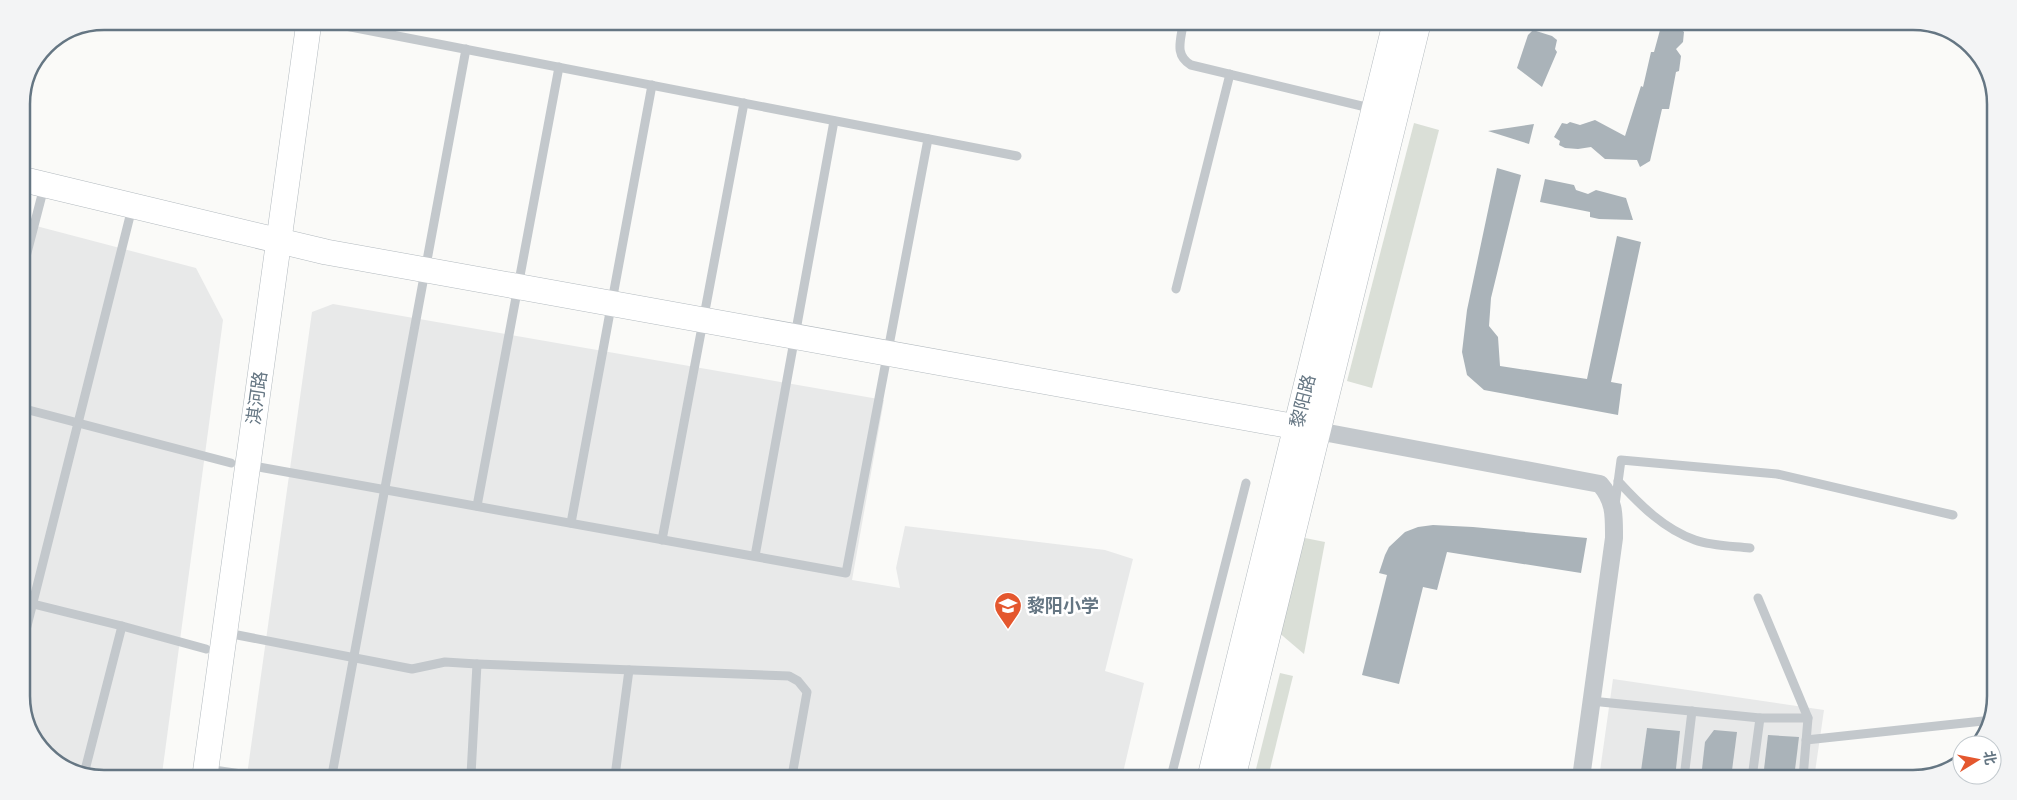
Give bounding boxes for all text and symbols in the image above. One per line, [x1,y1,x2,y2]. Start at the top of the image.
street label: 淇河路 [242,370,272,426]
street label: 黎阳路 [1286,372,1320,430]
school or university icon: 黎阳小学 [993,591,1023,630]
place label: 黎阳小学 [1027,595,1099,617]
north arrow [1952,735,2002,785]
text: 北 [1980,749,1999,766]

